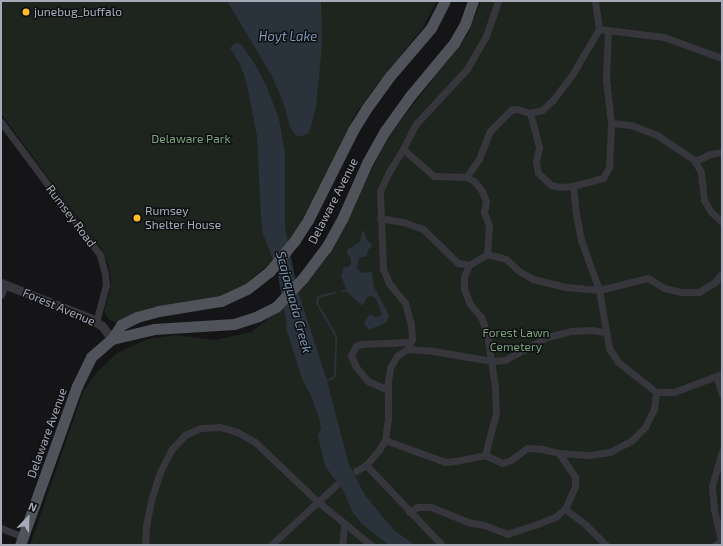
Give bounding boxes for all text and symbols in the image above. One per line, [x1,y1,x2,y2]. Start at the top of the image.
place label: junebug_buffalo [34,5,122,19]
marker: junebug_buffalo [21,7,31,17]
water label: Hoyt Lake [259,28,317,44]
park label: Delaware Park [151,132,231,146]
street label: Delaware Avenue [305,155,361,247]
street label: Rumsey Road [43,182,99,250]
place label: Rumsey Shelter House [145,204,221,232]
marker: Rumsey Shelter House [132,213,142,223]
water label: Scajaquada Creek [273,249,315,355]
street label: Forest Avenue [20,285,98,329]
park label: Forest Lawn Cemetery [482,326,550,354]
street label: Delaware Avenue [24,386,70,480]
north arrow [8,498,48,538]
text: N [27,499,39,514]

